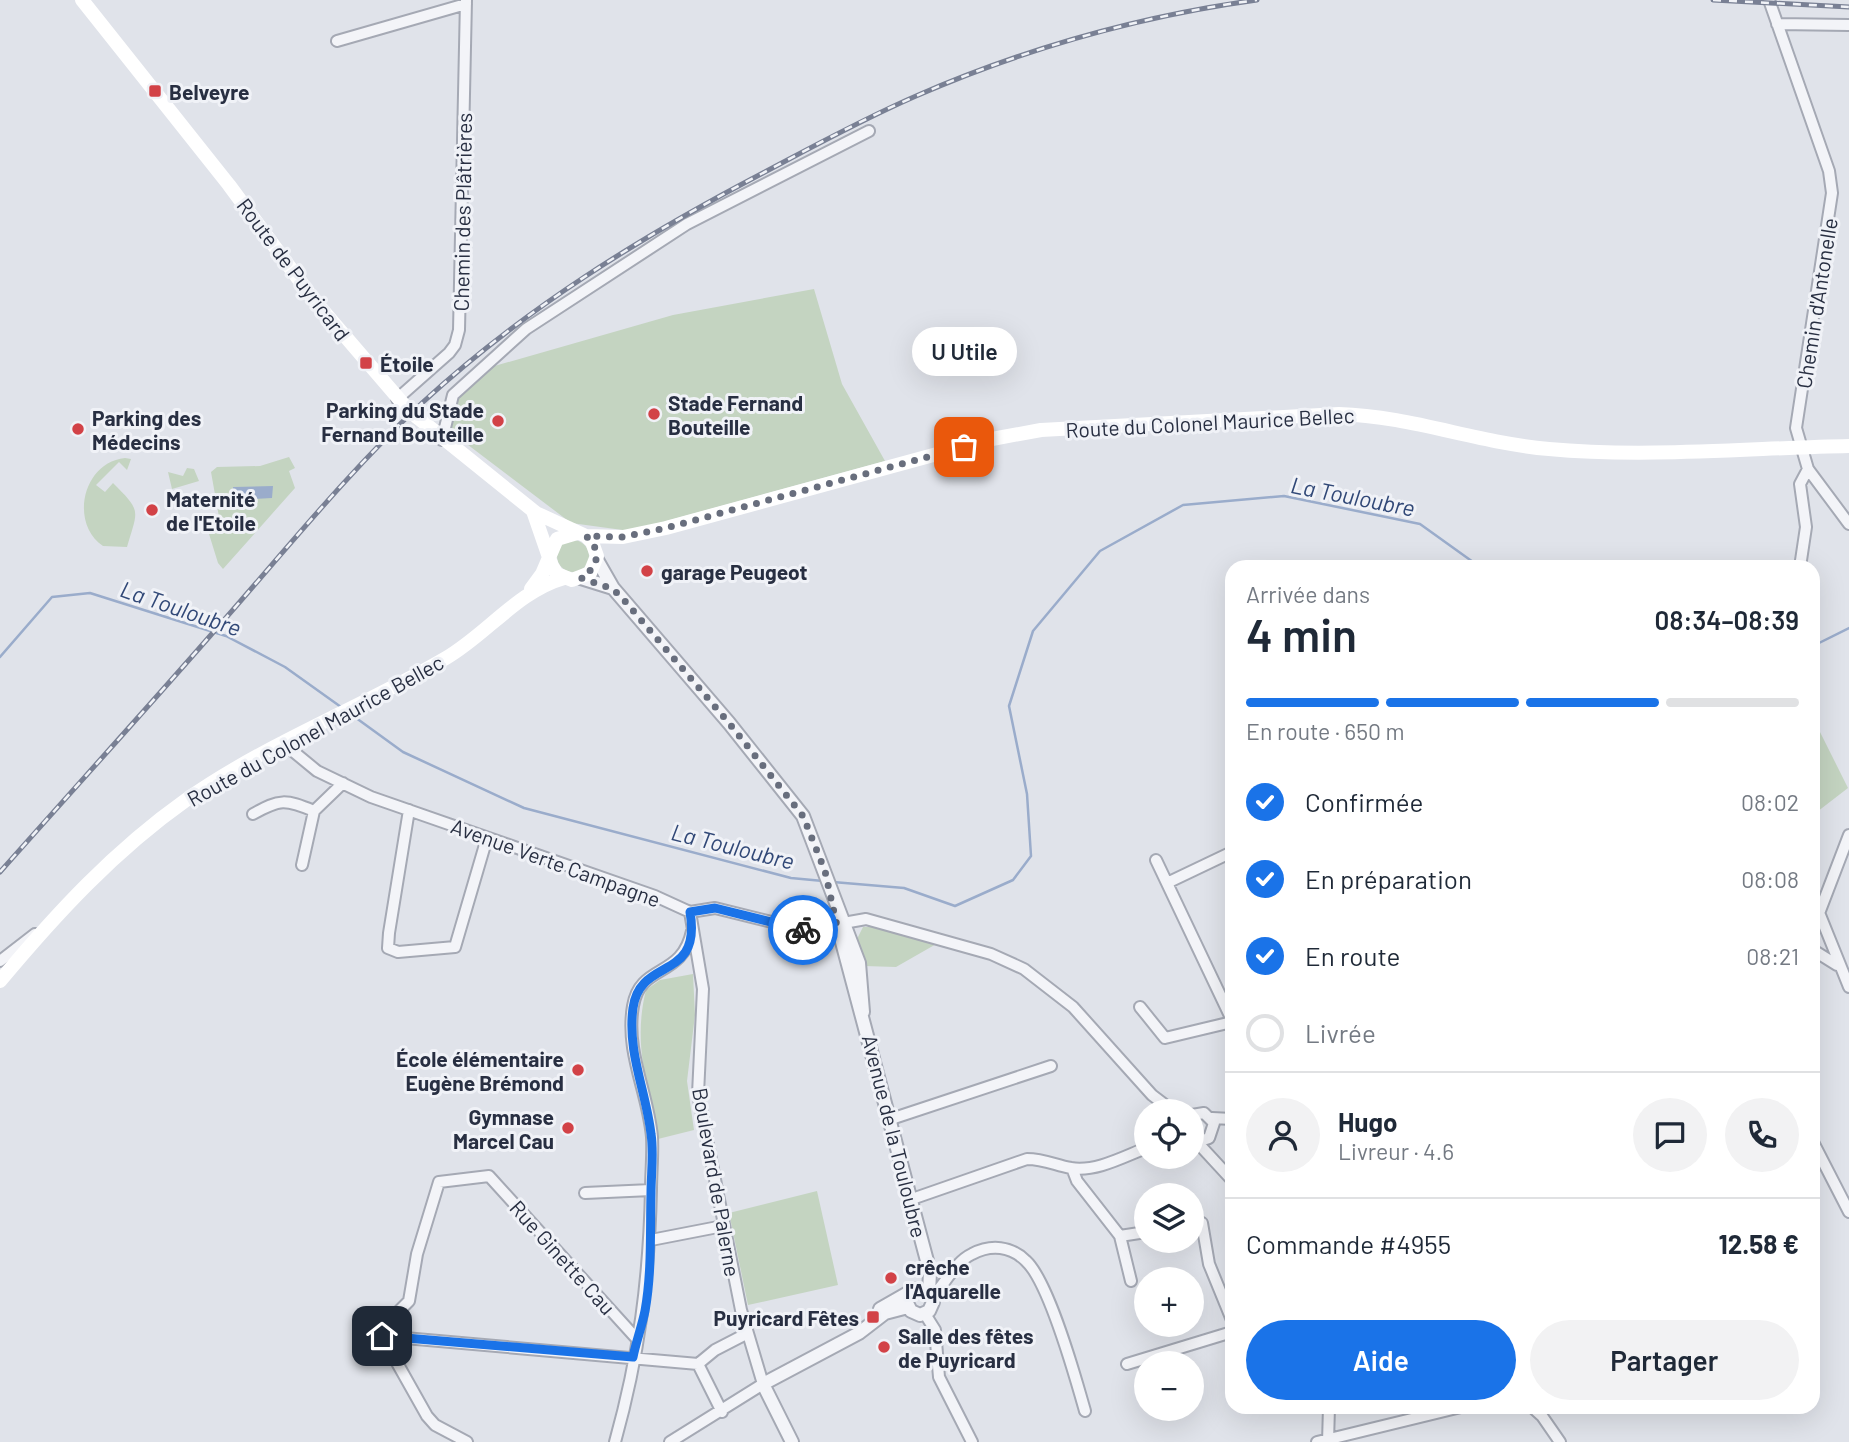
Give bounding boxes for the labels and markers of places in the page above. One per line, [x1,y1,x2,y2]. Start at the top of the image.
place label: Belveyre [169,79,250,104]
marker: Belveyre [147,83,163,99]
callout: U Utile [912,328,1016,377]
place label: Étoile [380,351,434,376]
marker: Étoile [358,355,374,371]
place label: Stade Fernand Bouteille [668,390,803,439]
place label: Parking du Stade Fernand Bouteille [321,397,484,446]
place label: Parking des Médecins [92,405,201,454]
marker: Stade Fernand Bouteille [646,406,662,422]
marker: Parking du Stade Fernand Bouteille [490,413,506,429]
pin [934,417,994,477]
marker: Parking des Médecins [70,421,86,437]
place label: Maternité de l'Etoile [166,486,256,535]
marker: Maternité de l'Etoile [144,502,160,518]
place label: garage Peugeot [661,559,807,584]
marker: garage Peugeot [639,563,655,579]
place label: École élémentaire Eugène Brémond [396,1046,564,1095]
marker: École élémentaire Eugène Brémond [570,1062,586,1078]
place label: Gymnase Marcel Cau [453,1104,554,1153]
marker: Gymnase Marcel Cau [560,1120,576,1136]
place label: crêche l'Aquarelle [905,1254,1001,1303]
marker: crêche l'Aquarelle [883,1270,899,1286]
place label: Puyricard Fêtes [713,1305,859,1330]
pin [352,1306,412,1366]
marker: Puyricard Fêtes [865,1309,881,1325]
place label: Salle des fêtes de Puyricard [898,1323,1034,1372]
marker: Salle des fêtes de Puyricard [876,1339,892,1355]

